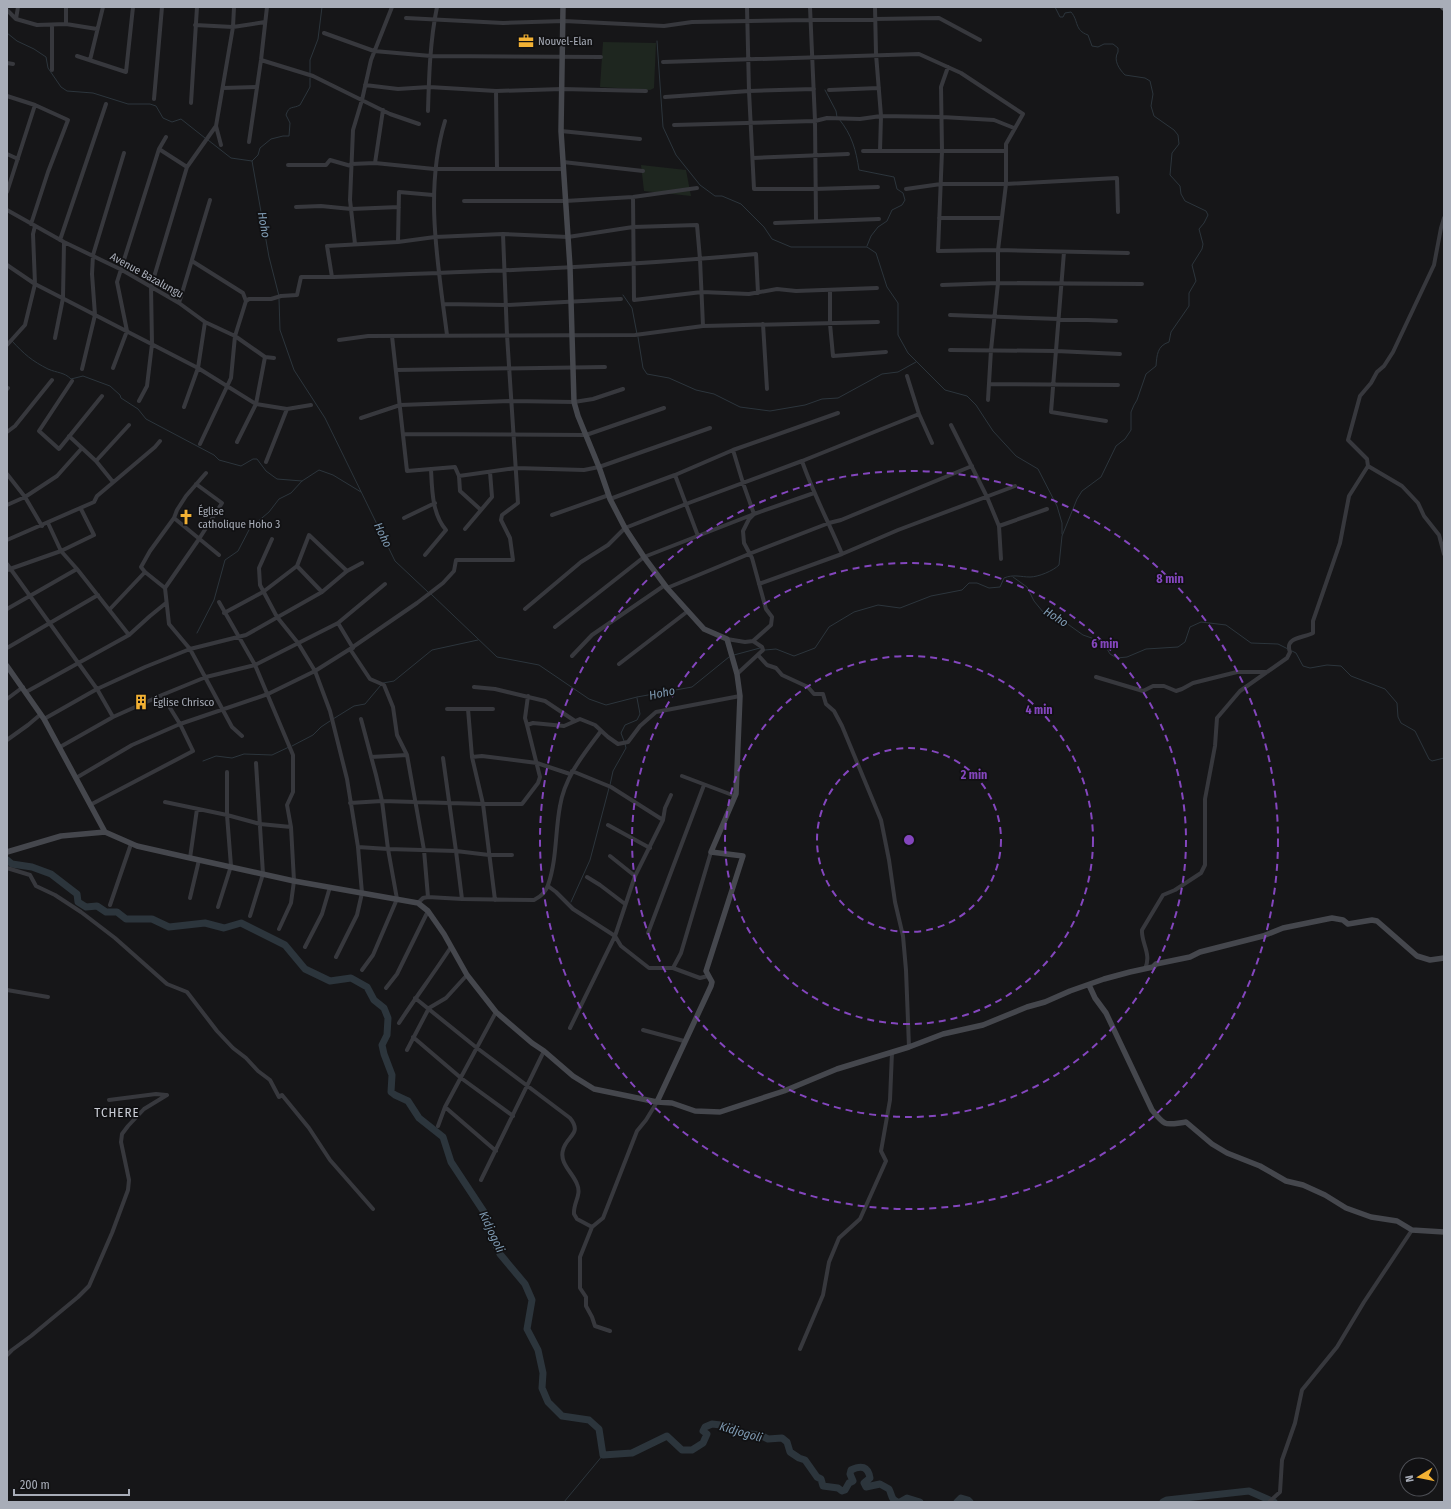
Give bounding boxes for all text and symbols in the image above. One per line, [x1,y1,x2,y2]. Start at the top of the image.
office icon: Nouvel-Elan [517,32,535,50]
place label: Nouvel-Elan [538,35,592,48]
water label: Hoho [255,211,273,239]
street label: Avenue Bazalungu [108,250,186,301]
place label: Église catholique Hoho 3 [198,504,280,531]
church icon: Église catholique Hoho 3 [177,508,195,526]
water label: Hoho [371,520,395,550]
text: 8 min [1156,572,1184,586]
water label: Hoho [1041,604,1071,630]
text: 6 min [1091,637,1119,651]
water label: Hoho [648,683,676,703]
building icon: Église Chrisco [132,693,150,711]
place label: Église Chrisco [153,695,215,709]
text: 4 min [1025,703,1053,717]
text: 2 min [960,768,987,782]
centre of rings [902,833,916,847]
district label: TCHERE [94,1105,140,1120]
water label: Kidjogoli [476,1209,508,1255]
water label: Kidjogoli [718,1419,764,1445]
north arrow [1399,1457,1439,1497]
scale bar [14,1471,129,1497]
text: N [1403,1474,1417,1483]
text: 200 m [20,1478,50,1492]

